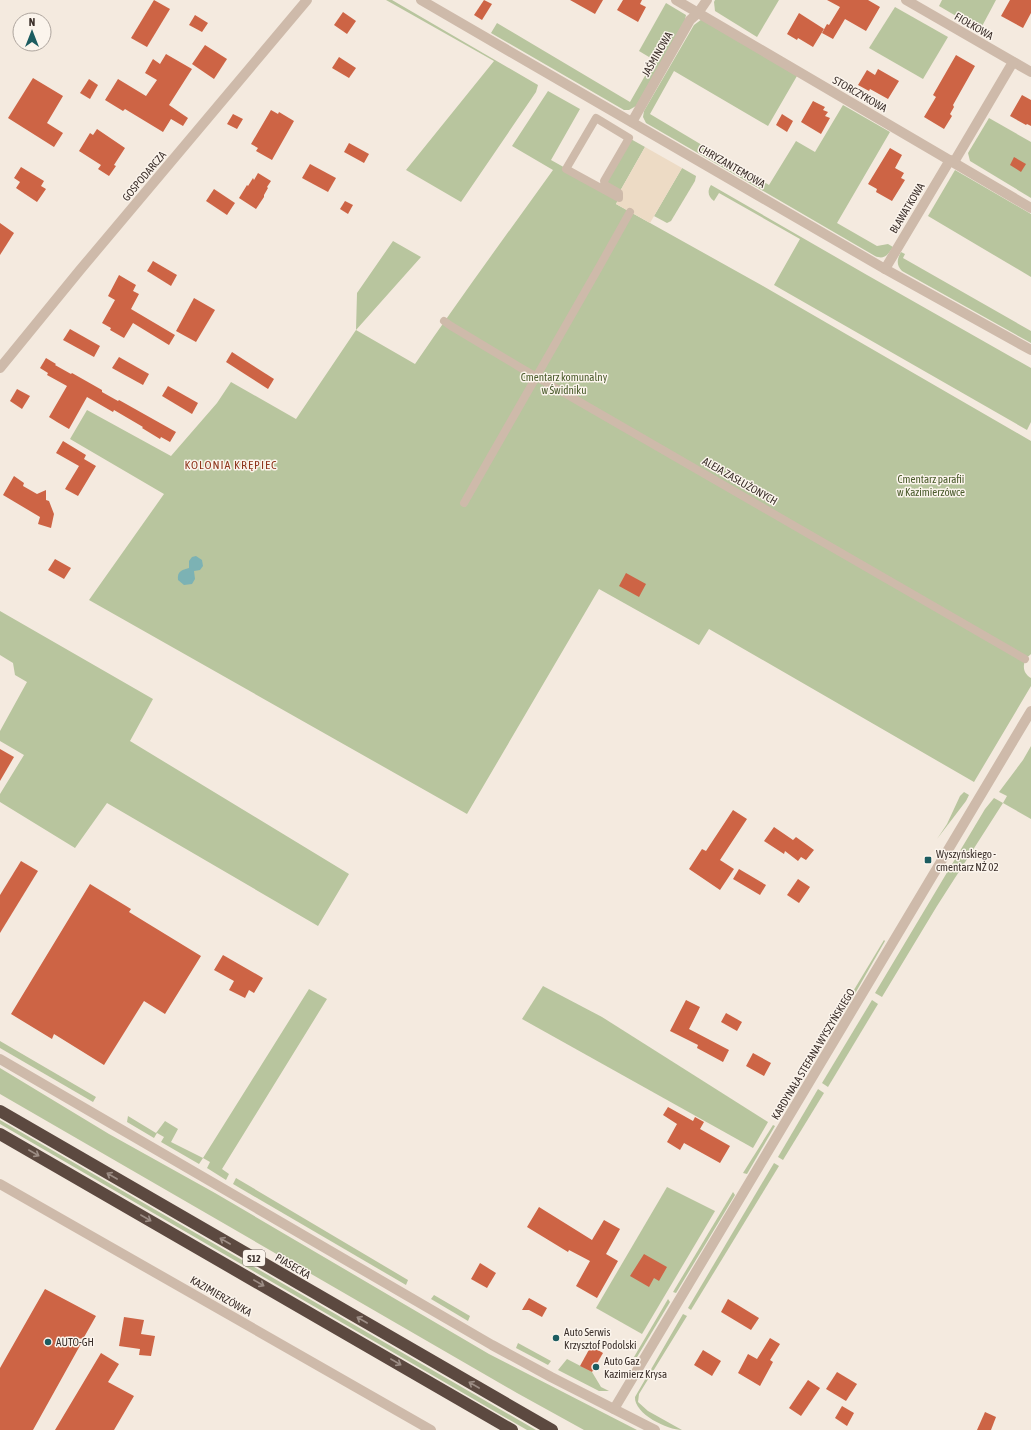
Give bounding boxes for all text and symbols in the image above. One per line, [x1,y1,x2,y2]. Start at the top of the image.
street label: FIOŁKOWA [953,10,996,42]
north arrow [12,12,52,52]
text: N [29,16,35,28]
street label: JAŚMINOWA [639,29,675,79]
street label: STORCZYKOWA [831,74,890,115]
street label: CHRYZANTEMOWA [697,142,768,190]
street label: GOSPODARCZA [120,148,169,203]
street label: BŁAWATKOWA [887,180,927,235]
park label: Cmentarz komunalny w Świdniku [521,371,608,396]
street label: ALEJA ZASŁUŻONYCH [701,455,779,507]
district label: KOLONIA KRĘPIEC [184,458,278,472]
park label: Cmentarz parafii w Kazimierzówce [897,473,965,498]
place label: Wyszyńskiego - cmentarz NŻ 02 [936,848,999,873]
marker: Wyszyńskiego - cmentarz NŻ 02 [923,855,933,865]
street label: KARDYNAŁA STEFANA WYSZYŃSKIEGO [769,986,857,1122]
one-way arrow [28,1150,40,1158]
one-way arrow [106,1172,118,1180]
one-way arrow [140,1215,152,1223]
one-way arrow [219,1237,231,1245]
road number: S12 [243,1250,265,1266]
street label: PIASECKA [273,1251,313,1281]
street label: KAZIMIERZÓWKA [188,1274,254,1319]
one-way arrow [253,1280,265,1288]
one-way arrow [356,1316,368,1324]
place label: Auto Serwis Krzysztof Podolski [564,1326,636,1351]
marker: Auto Serwis Krzysztof Podolski [551,1333,561,1343]
place label: AUTO-GH [56,1336,94,1348]
marker: AUTO-GH [43,1337,53,1347]
place label: Auto Gaz Kazimierz Krysa [604,1355,667,1380]
one-way arrow [390,1359,402,1367]
marker: Auto Gaz Kazimierz Krysa [591,1362,601,1372]
one-way arrow [468,1381,480,1389]

